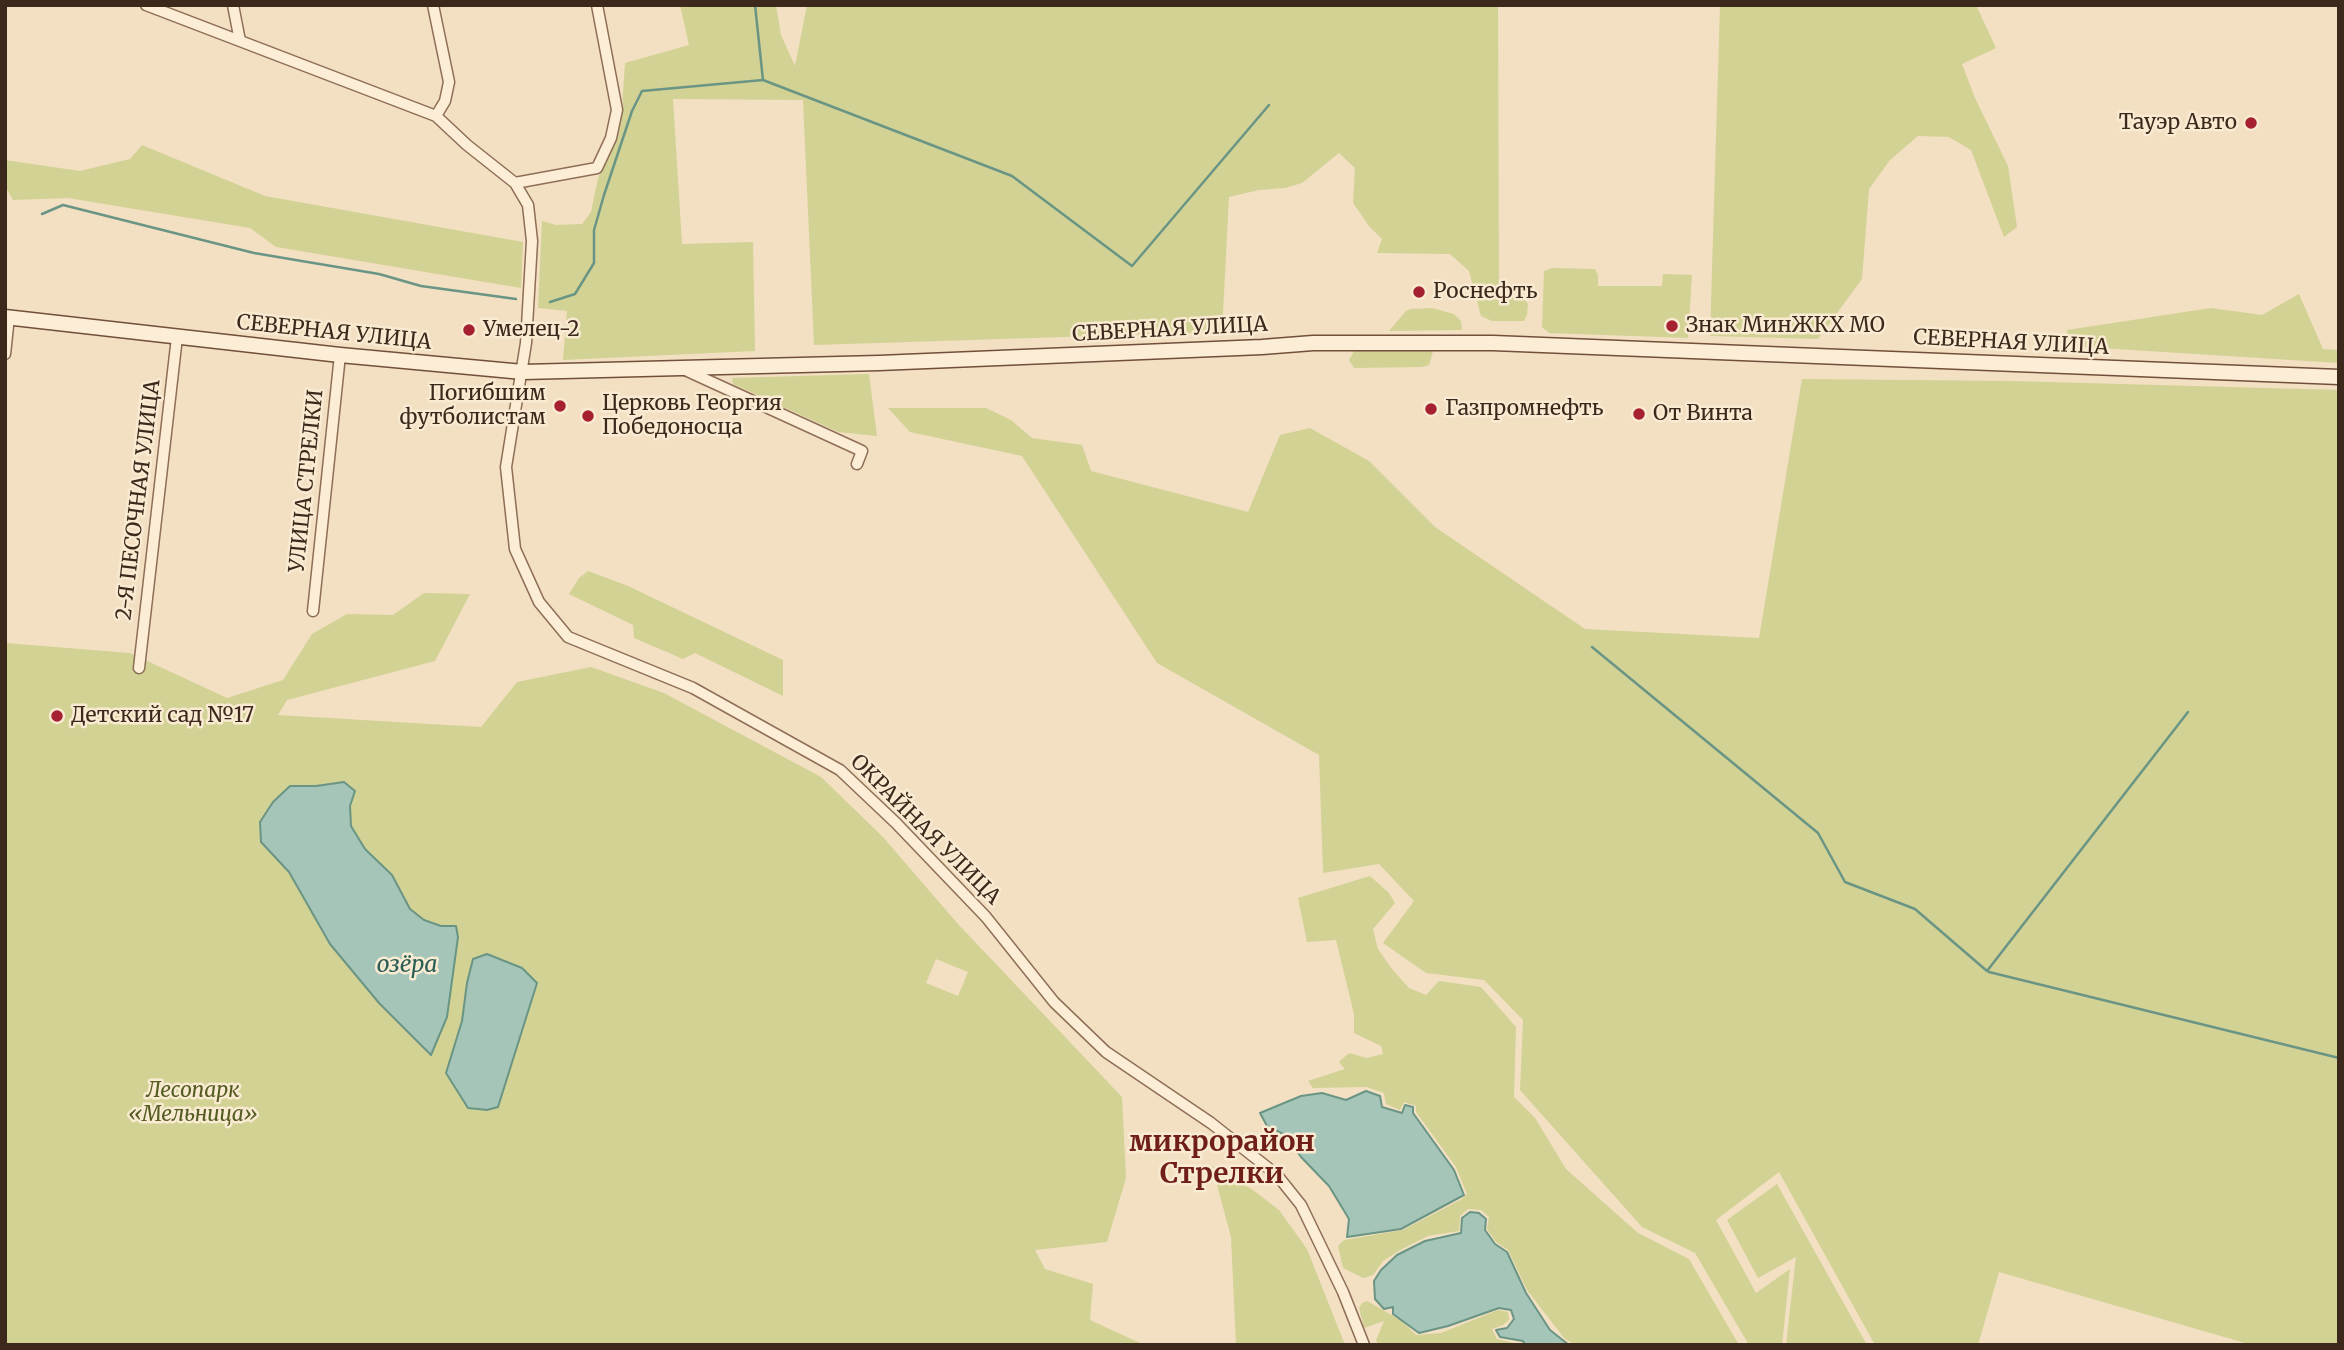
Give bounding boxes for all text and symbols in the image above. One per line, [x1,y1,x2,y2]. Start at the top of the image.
place label: Тауэр Авто [2119,110,2237,136]
marker: Тауэр Авто [2243,115,2259,131]
place label: Роснефть [1433,279,1537,305]
marker: Роснефть [1411,284,1427,300]
street label: СЕВЕРНАЯ УЛИЦА [235,310,433,356]
street label: СЕВЕРНАЯ УЛИЦА [1072,312,1268,348]
place label: Знак МинЖКХ МО [1686,313,1885,339]
place label: Умелец-2 [483,317,580,343]
marker: Знак МинЖКХ МО [1664,318,1680,334]
marker: Умелец-2 [461,322,477,338]
street label: СЕВЕРНАЯ УЛИЦА [1913,325,2109,361]
street label: 2-Я ПЕСОЧНАЯ УЛИЦА [112,378,166,622]
place label: Погибшим футболистам [399,381,546,431]
street label: УЛИЦА СТРЕЛКИ [285,388,329,574]
place label: Церковь Георгия Победоносца [602,391,782,441]
place label: Газпромнефть [1445,396,1604,422]
marker: Погибшим футболистам [552,398,568,414]
marker: Газпромнефть [1423,401,1439,417]
place label: От Винта [1653,401,1753,427]
marker: От Винта [1631,406,1647,422]
marker: Церковь Георгия Победоносца [580,408,596,424]
place label: Детский сад №17 [71,703,254,729]
marker: Детский сад №17 [49,708,65,724]
street label: ОКРАЙНАЯ УЛИЦА [845,750,1005,910]
water label: озёра [376,951,438,979]
park label: Лесопарк «Мельница» [128,1078,258,1128]
district label: микрорайон Стрелки [1129,1126,1315,1192]

